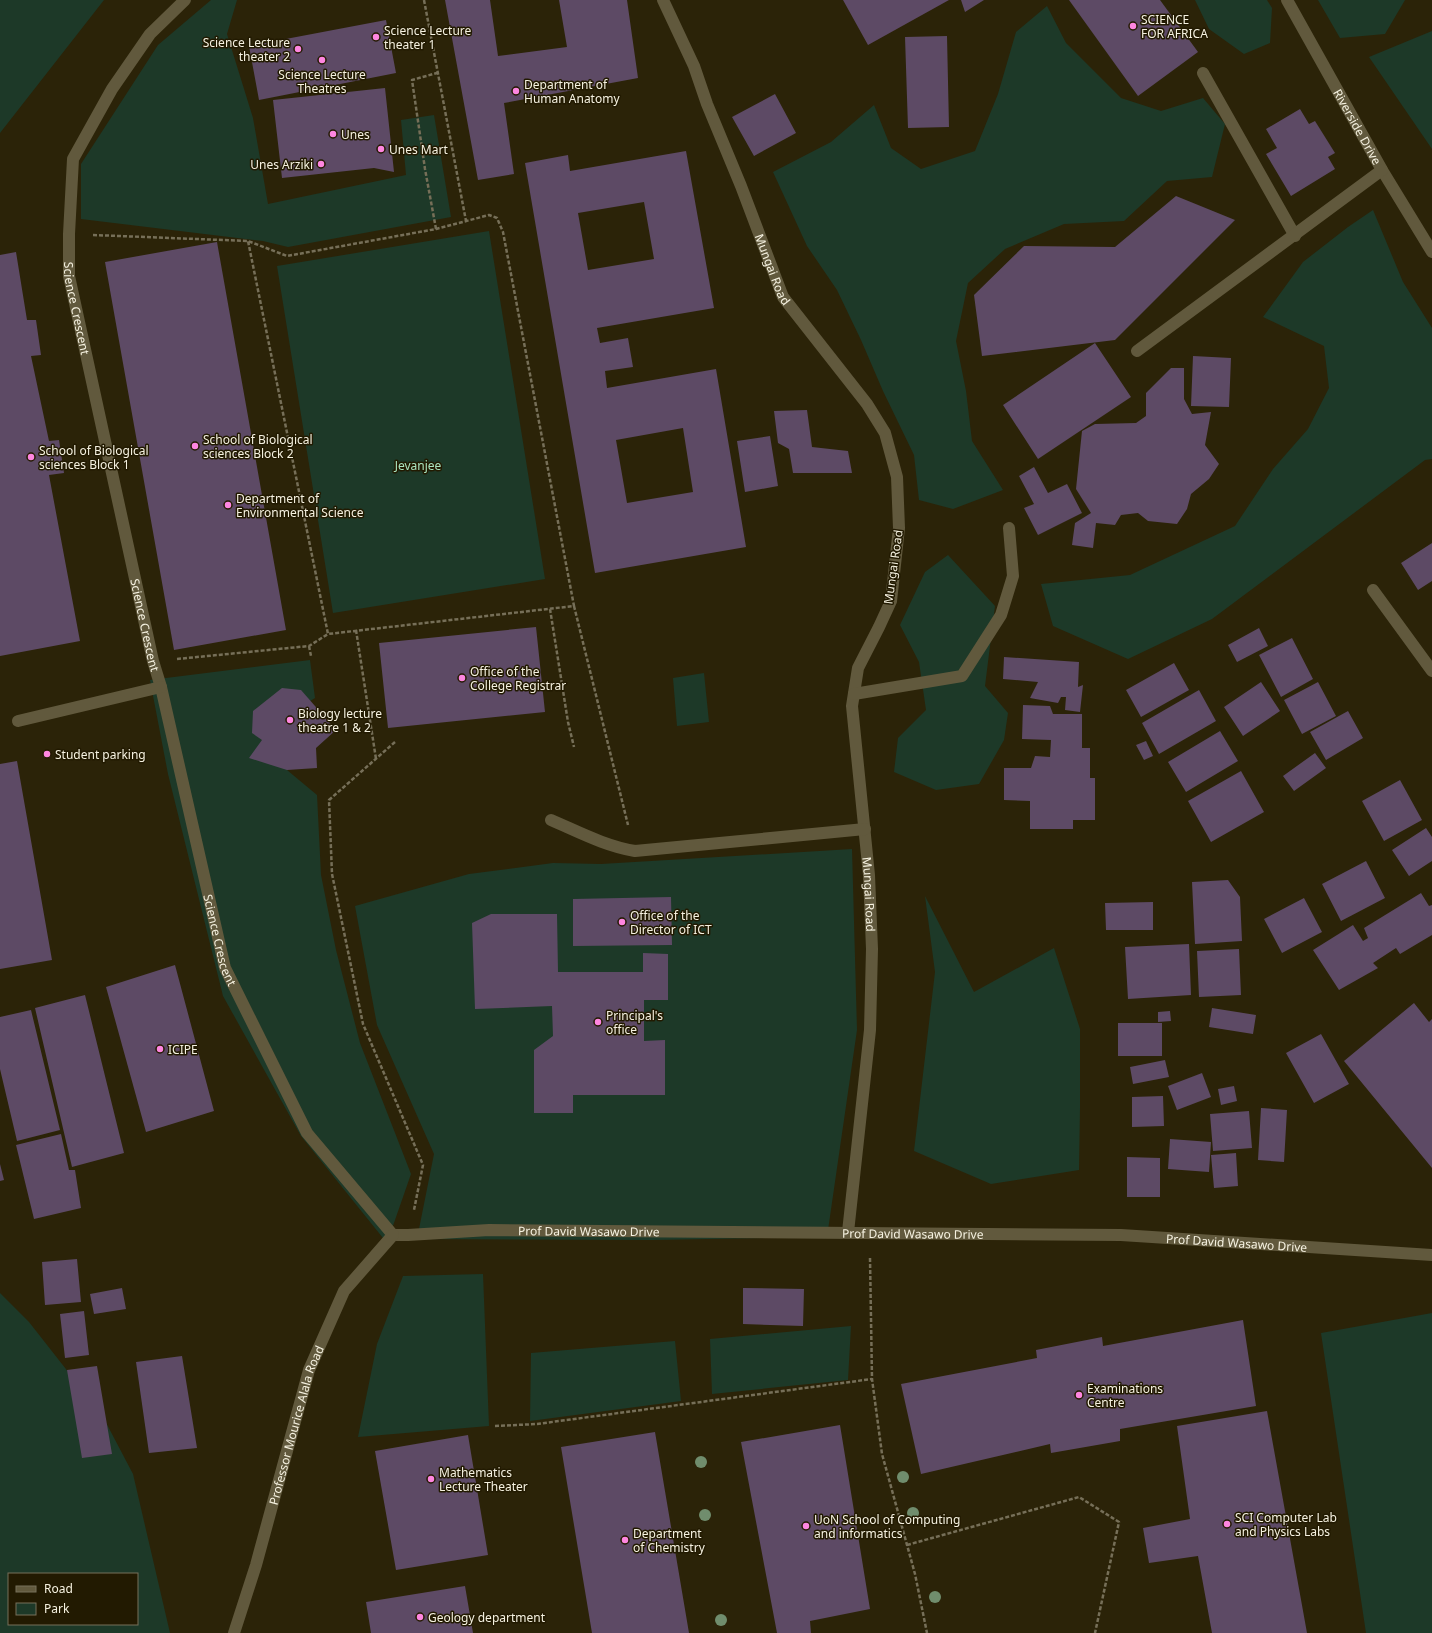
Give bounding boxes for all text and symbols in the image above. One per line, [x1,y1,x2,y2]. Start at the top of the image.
place label: SCIENCE FOR AFRICA [1141,11,1208,42]
marker: SCIENCE FOR AFRICA [1128,21,1138,31]
place label: Science Lecture theater 1 [384,22,472,53]
marker: Science Lecture theater 1 [371,32,381,42]
place label: Science Lecture theater 2 [203,34,290,65]
marker: Science Lecture theater 2 [293,44,303,54]
marker: Science Lecture Theatres [317,55,327,65]
place label: Science Lecture Theatres [278,66,366,97]
place label: Department of Human Anatomy [524,76,620,107]
marker: Department of Human Anatomy [511,86,521,96]
street label: Riverside Drive [1330,86,1386,168]
place label: Unes [341,126,370,143]
marker: Unes [328,129,338,139]
place label: Unes Mart [389,141,448,158]
marker: Unes Mart [376,144,386,154]
place label: Unes Arziki [250,156,313,173]
marker: Unes Arziki [316,159,326,169]
street label: Mungai Road [751,231,795,308]
street label: Science Crescent [61,262,95,357]
place label: School of Biological sciences Block 2 [203,431,313,462]
marker: School of Biological sciences Block 2 [190,441,200,451]
place label: School of Biological sciences Block 1 [39,442,149,473]
marker: School of Biological sciences Block 1 [26,452,36,462]
park label: Jevanjee [394,457,442,474]
place label: Department of Environmental Science [236,490,364,521]
marker: Department of Environmental Science [223,500,233,510]
street label: Mungai Road [879,529,907,605]
street label: Science Crescent [127,577,164,674]
place label: Office of the College Registrar [470,663,566,694]
marker: Office of the College Registrar [457,673,467,683]
place label: Biology lecture theatre 1 & 2 [298,705,382,736]
marker: Biology lecture theatre 1 & 2 [285,715,295,725]
place label: Student parking [55,746,146,763]
marker: Student parking [42,749,52,759]
street label: Mungai Road [859,856,880,932]
street label: Science Crescent [200,892,241,989]
place label: Office of the Director of ICT [630,907,712,938]
marker: Office of the Director of ICT [617,917,627,927]
place label: Principal's office [606,1007,663,1038]
marker: Principal's office [593,1017,603,1027]
place label: ICIPE [168,1041,198,1058]
marker: ICIPE [155,1044,165,1054]
street label: Prof David Wasawo Drive [518,1222,660,1240]
street label: Prof David Wasawo Drive [842,1224,984,1242]
street label: Prof David Wasawo Drive [1165,1229,1308,1255]
street label: Professor Mourice Alala Road [264,1343,327,1507]
place label: Examinations Centre [1087,1380,1163,1411]
marker: Examinations Centre [1074,1390,1084,1400]
place label: Mathematics Lecture Theater [439,1464,528,1495]
marker: Mathematics Lecture Theater [426,1474,436,1484]
place label: SCI Computer Lab and Physics Labs [1235,1509,1337,1540]
place label: UoN School of Computing and informatics [814,1511,960,1542]
marker: SCI Computer Lab and Physics Labs [1222,1519,1232,1529]
marker: UoN School of Computing and informatics [801,1521,811,1531]
place label: Department of Chemistry [633,1525,706,1556]
marker: Department of Chemistry [620,1535,630,1545]
legend [8,1573,138,1625]
text: Road [44,1580,73,1597]
text: Park [44,1600,70,1617]
place label: Geology department [428,1609,546,1626]
marker: Geology department [415,1612,425,1622]

